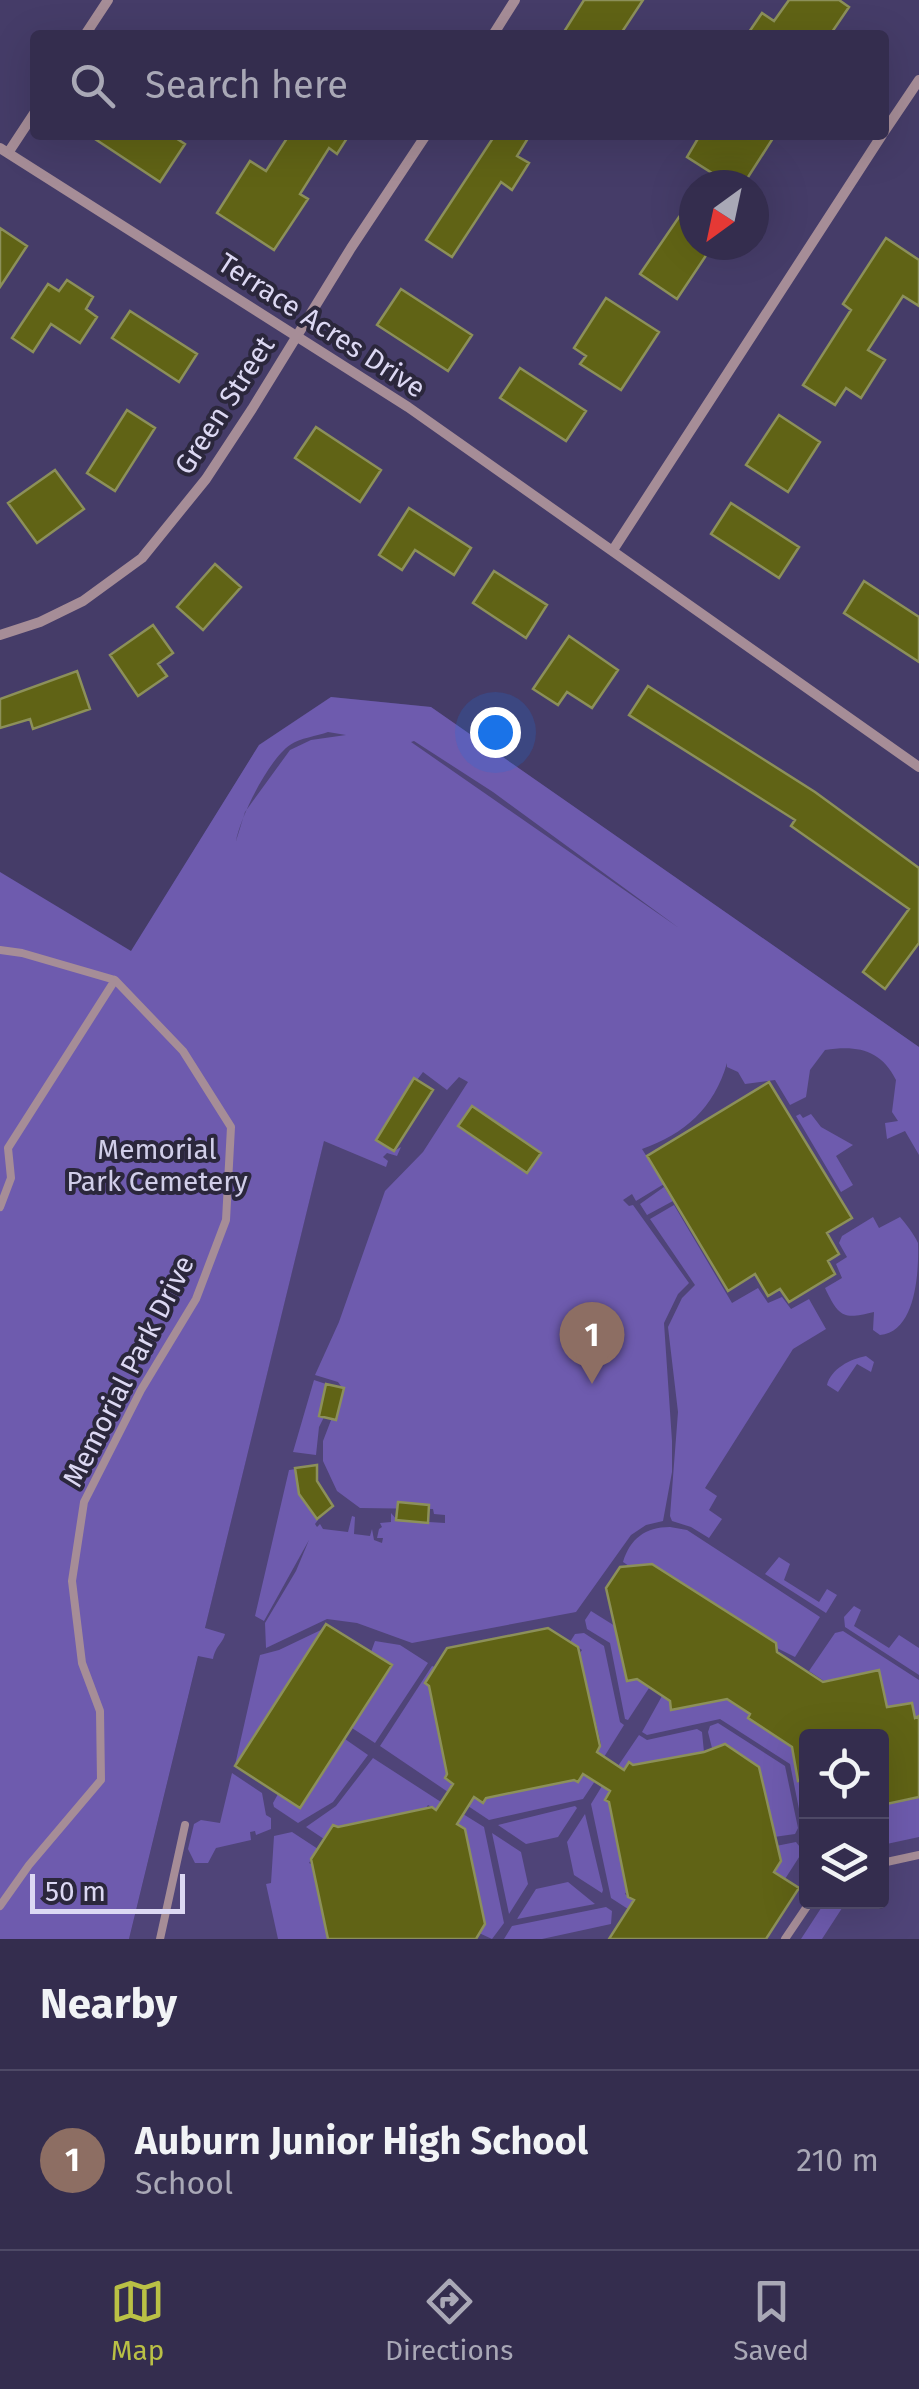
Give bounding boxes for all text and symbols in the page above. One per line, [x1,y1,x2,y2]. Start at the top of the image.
search box [30,30,889,140]
icon: search [65,58,120,113]
text: Search here [145,62,348,108]
north arrow [679,170,769,260]
street label: Terrace Acres Drive [212,246,432,405]
street label: Green Street [168,329,282,480]
your location [470,707,521,758]
park label: Memorial Park Cemetery [66,1133,248,1198]
street label: Memorial Park Drive [56,1250,201,1492]
pin: 1 [560,1302,624,1384]
map controls [799,1729,889,1909]
button: locate [799,1729,889,1819]
button: layers [799,1819,889,1909]
scale bar [30,1869,185,1914]
text: 50 m [45,1875,106,1908]
text: Nearby [40,1979,177,2029]
text: Auburn Junior High School [135,2118,588,2164]
text: 1 [65,2141,80,2179]
text: 210 m [796,2141,879,2179]
text: School [135,2164,233,2202]
tab: Map [110,2274,165,2367]
tab: Directions [385,2274,513,2367]
tab: Saved [733,2274,809,2367]

